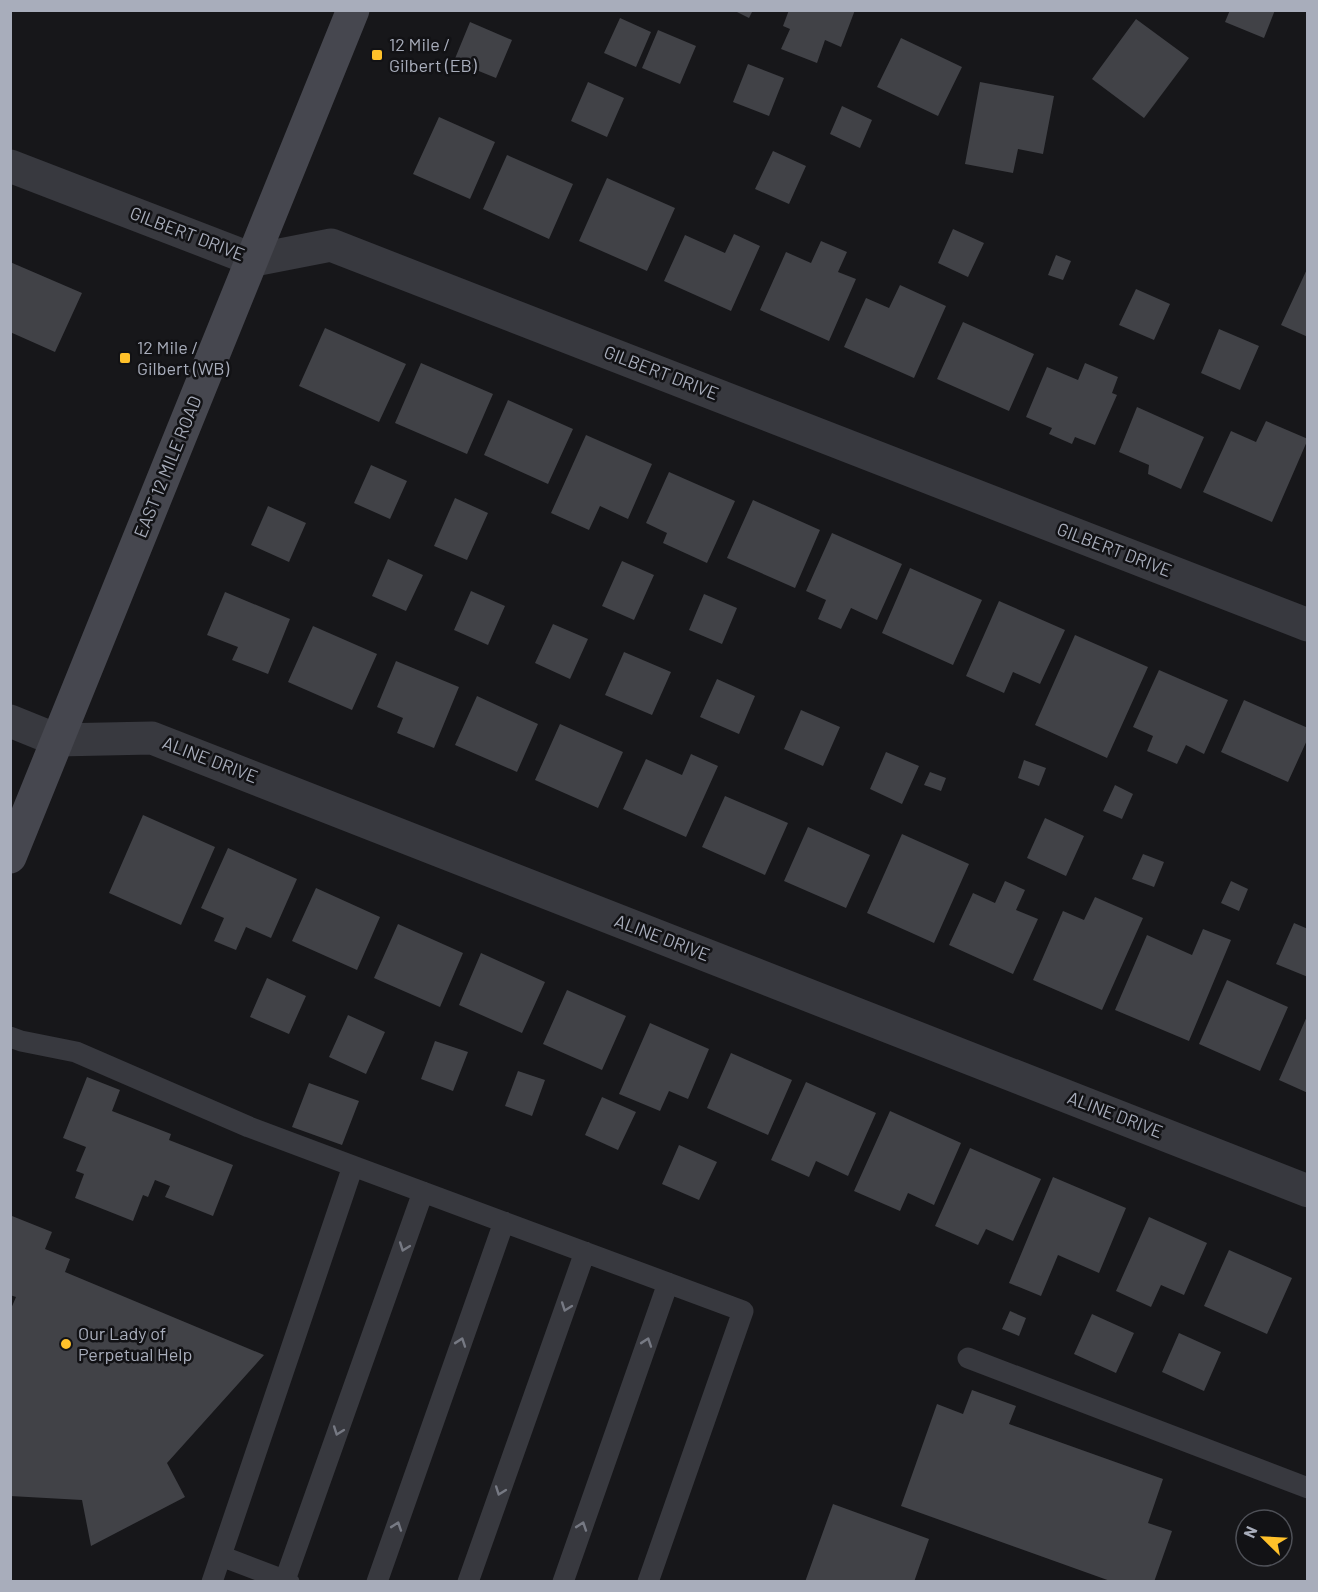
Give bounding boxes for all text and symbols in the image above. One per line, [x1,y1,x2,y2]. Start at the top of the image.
place label: 12 Mile / Gilbert (EB) [389,33,477,76]
marker: 12 Mile / Gilbert (EB) [370,48,384,62]
street label: GILBERT DRIVE [127,201,248,265]
place label: 12 Mile / Gilbert (WB) [137,336,230,379]
street label: GILBERT DRIVE [601,340,722,404]
marker: 12 Mile / Gilbert (WB) [118,351,132,365]
street label: EAST 12 MILE ROAD [129,392,206,541]
street label: GILBERT DRIVE [1054,517,1175,581]
street label: ALINE DRIVE [160,731,261,787]
street label: ALINE DRIVE [612,909,713,965]
street label: ALINE DRIVE [1065,1086,1166,1142]
one-way arrow [398,1242,411,1252]
one-way arrow [560,1301,573,1312]
place label: Our Lady of Perpetual Help [78,1322,192,1365]
marker: Our Lady of Perpetual Help [59,1337,73,1351]
one-way arrow [454,1337,467,1348]
one-way arrow [640,1338,653,1348]
one-way arrow [333,1425,346,1436]
one-way arrow [495,1485,508,1496]
north arrow [1234,1508,1294,1568]
one-way arrow [389,1521,402,1532]
one-way arrow [575,1521,588,1532]
text: N [1239,1523,1261,1540]

